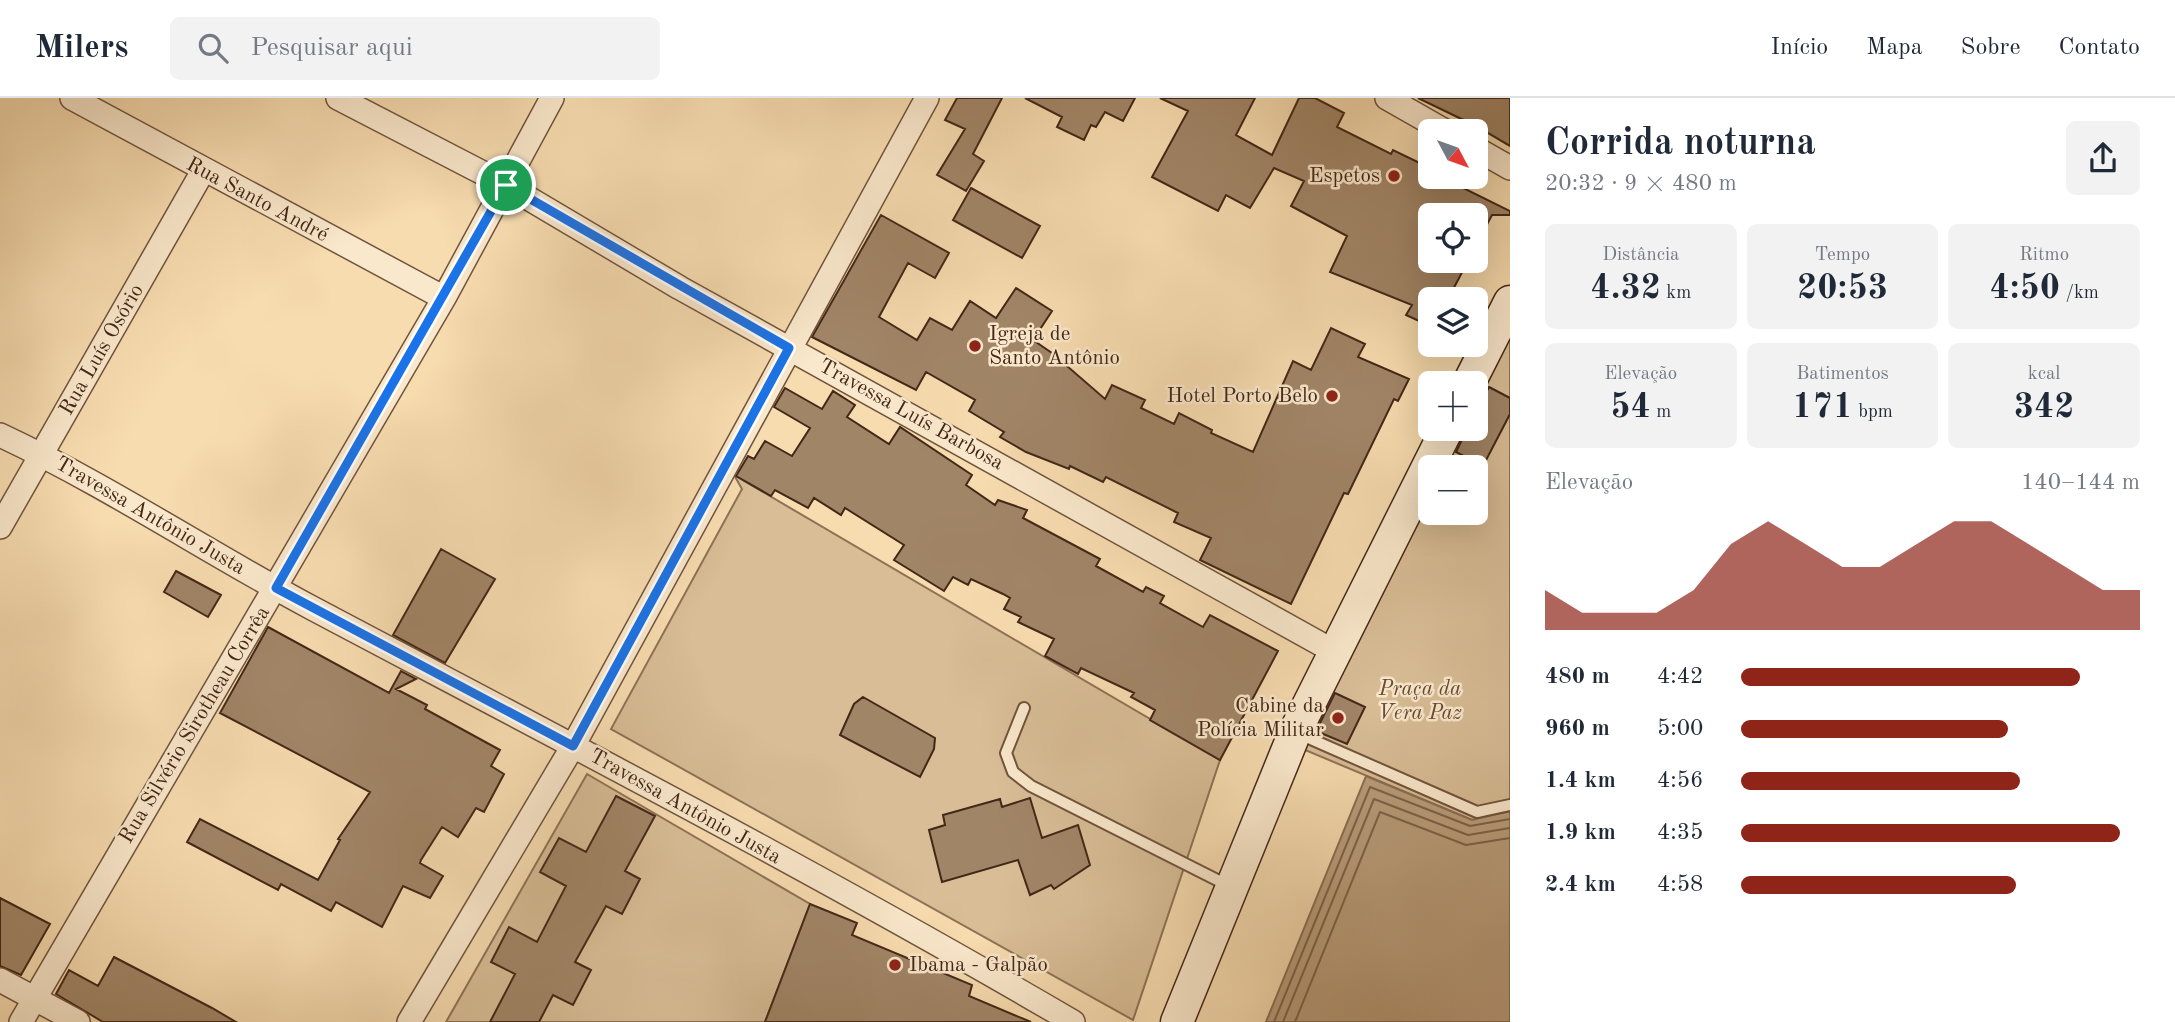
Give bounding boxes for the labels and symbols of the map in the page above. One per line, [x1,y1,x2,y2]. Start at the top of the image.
north arrow [1418,119,1488,189]
street label: Rua Santo André [183,154,331,246]
pin [476,155,536,215]
place label: Espetos [1309,166,1380,187]
marker: Espetos [1386,168,1402,184]
street label: Rua Luís Osório [56,281,148,419]
place label: Igreja de Santo Antônio [989,324,1120,369]
marker: Igreja de Santo Antônio [967,338,983,354]
street label: Travessa Luís Barbosa [815,355,1007,475]
place label: Hotel Porto Belo [1166,386,1318,407]
marker: Hotel Porto Belo [1324,388,1340,404]
street label: Travessa Antônio Justa [51,453,249,579]
street label: Rua Silvério Sirotheau Corrêa [116,603,274,847]
park label: Praça da Vera Paz [1378,679,1462,724]
place label: Cabine da Polícia Militar [1197,696,1324,741]
marker: Cabine da Polícia Militar [1330,710,1346,726]
street label: Travessa Antônio Justa [586,746,784,868]
place label: Ibama - Galpão [909,955,1048,976]
marker: Ibama - Galpão [887,957,903,973]

